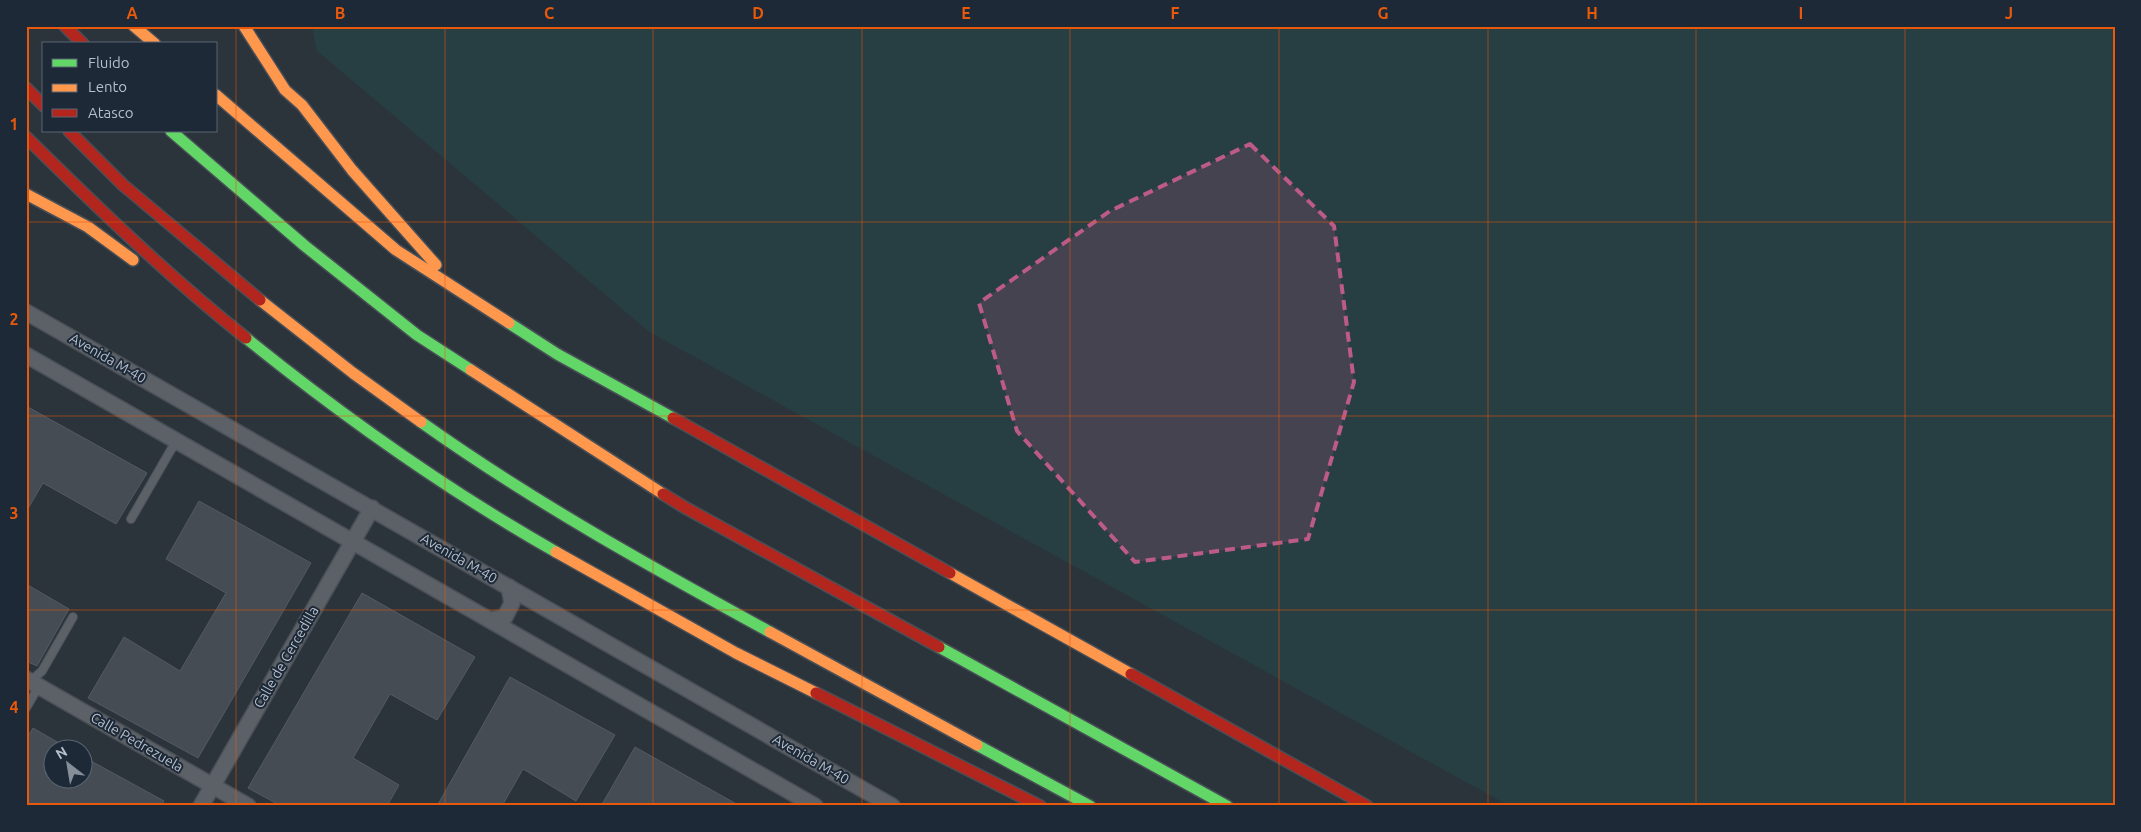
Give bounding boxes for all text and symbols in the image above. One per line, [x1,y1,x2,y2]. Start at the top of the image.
text: A [126,4,138,22]
text: B [335,4,345,22]
text: C [544,4,554,22]
text: D [752,4,764,22]
text: E [961,4,971,22]
text: F [1171,4,1180,22]
text: G [1377,4,1389,22]
text: H [1586,4,1598,22]
text: I [1799,4,1803,22]
text: J [2005,4,2013,22]
legend [42,42,218,132]
text: Fluido [88,54,130,71]
text: Lento [88,78,127,95]
text: Atasco [88,104,134,121]
text: 1 [9,115,19,133]
text: 2 [9,310,19,328]
street label: Avenida M-40 [67,330,149,386]
text: 3 [9,504,19,522]
street label: Avenida M-40 [418,530,500,586]
street label: Calle de Cercedilla [250,603,322,711]
text: 4 [9,698,19,716]
street label: Calle Pedrezuela [88,709,186,775]
street label: Avenida M-40 [770,731,852,787]
north arrow [42,740,92,790]
text: N [53,743,70,762]

